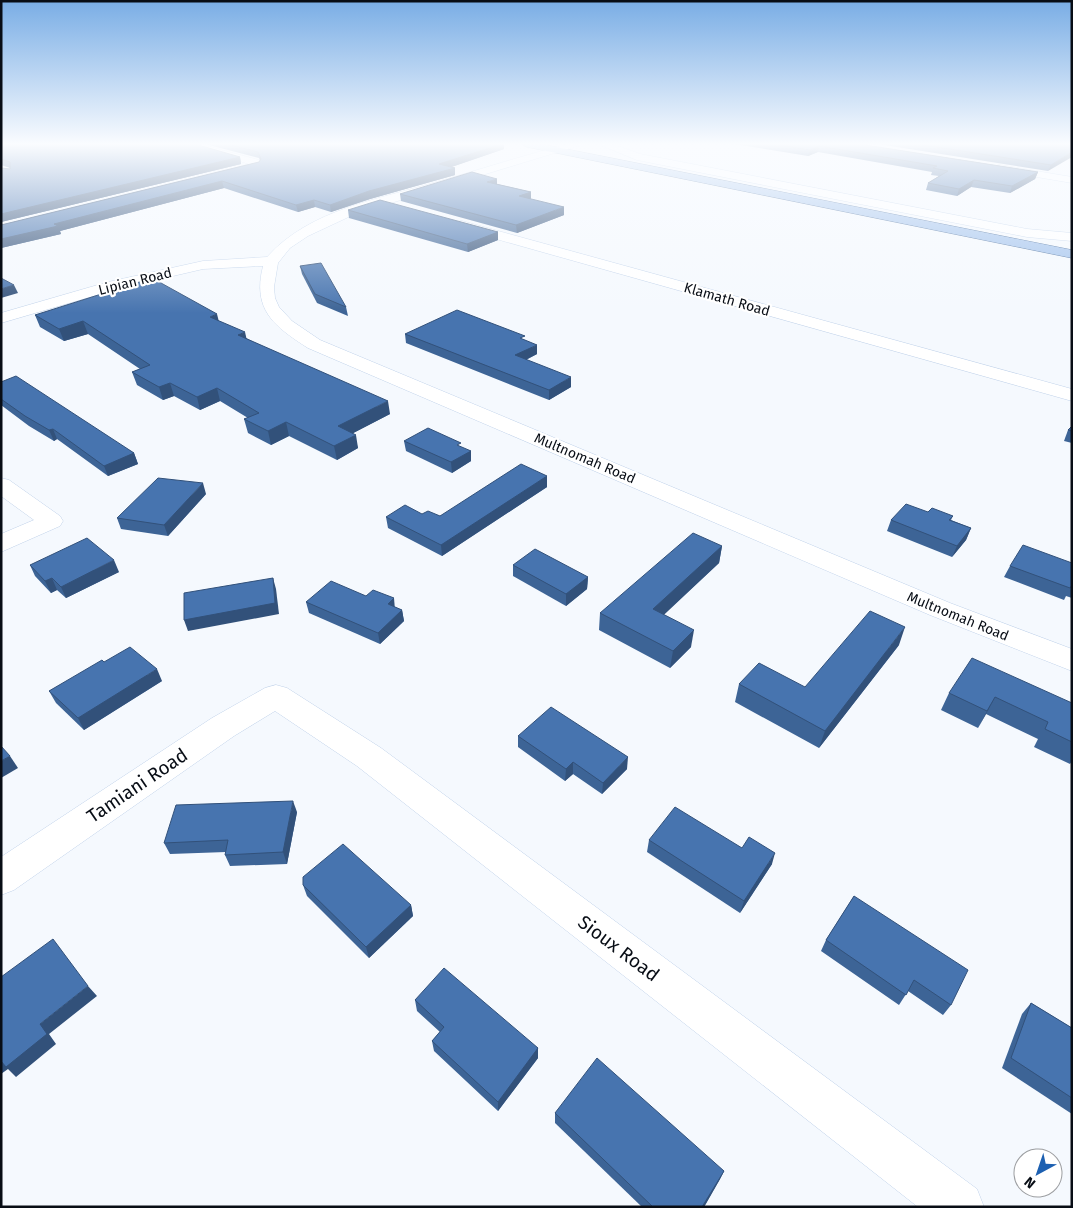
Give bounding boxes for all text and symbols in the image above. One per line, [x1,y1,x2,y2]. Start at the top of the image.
street label: Lipian Road [97,264,174,299]
street label: Klamath Road [682,279,772,320]
street label: Multnomah Road [532,429,638,487]
street label: Multnomah Road [904,588,1011,645]
street label: Tamiani Road [83,743,192,828]
street label: Sioux Road [573,910,664,986]
north arrow [1013,1148,1063,1198]
text: N [1021,1173,1039,1192]

